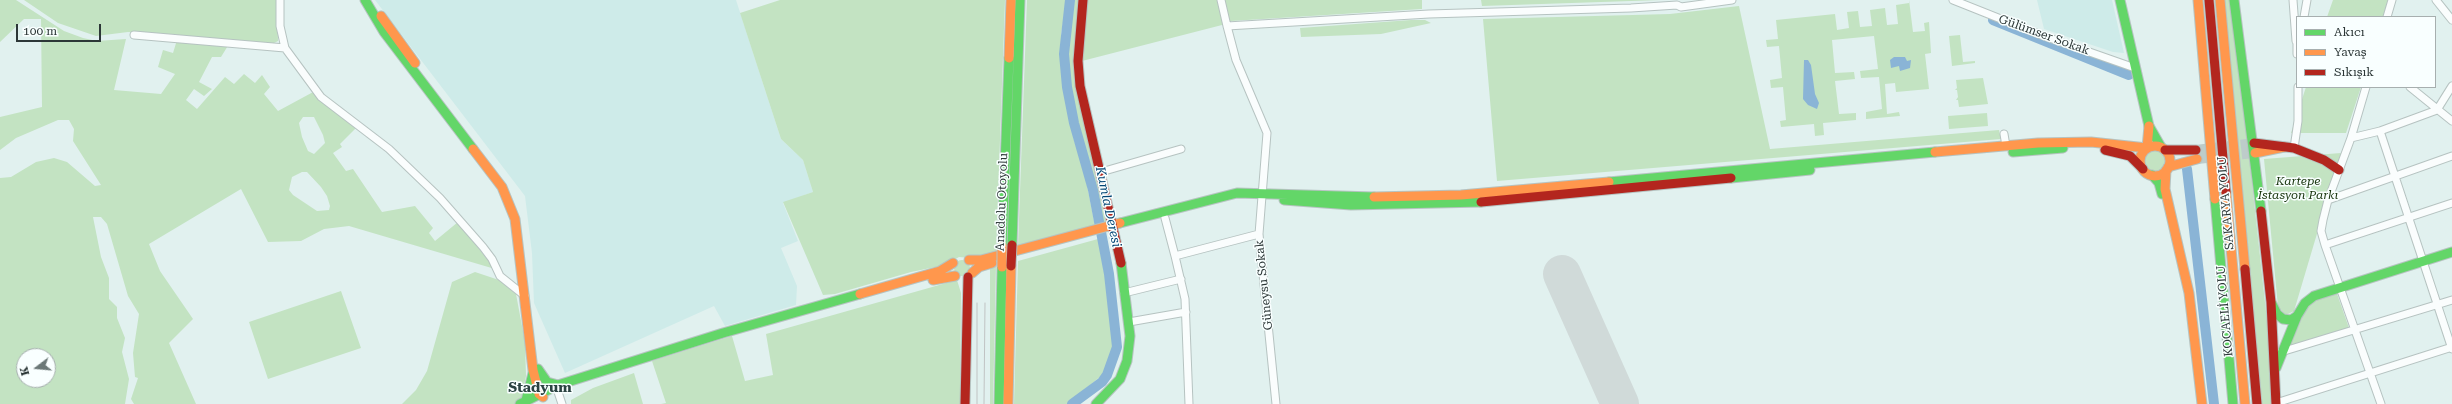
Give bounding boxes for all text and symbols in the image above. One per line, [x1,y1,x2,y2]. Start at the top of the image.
street label: Gülümser Sokak [1997,12,2091,58]
scale bar [18,16,103,42]
legend [2296,16,2436,88]
text: 100 m [23,24,57,38]
text: Akıcı [2334,25,2365,39]
text: Yavaş [2334,45,2366,59]
text: Sıkışık [2334,65,2374,79]
street label: Anadolu Otoyolu [993,153,1011,251]
street label: SAKARYA YOLU [2215,155,2237,251]
water label: Kumla Deresi [1092,165,1124,249]
park label: Kartepe İstasyon Parkı [2258,174,2338,202]
street label: Güneysu Sokak [1252,239,1276,331]
street label: KOCAELİ YOLU [2214,265,2236,357]
north arrow [16,348,56,388]
text: K [18,365,32,377]
district label: Stadyum [508,380,572,396]

